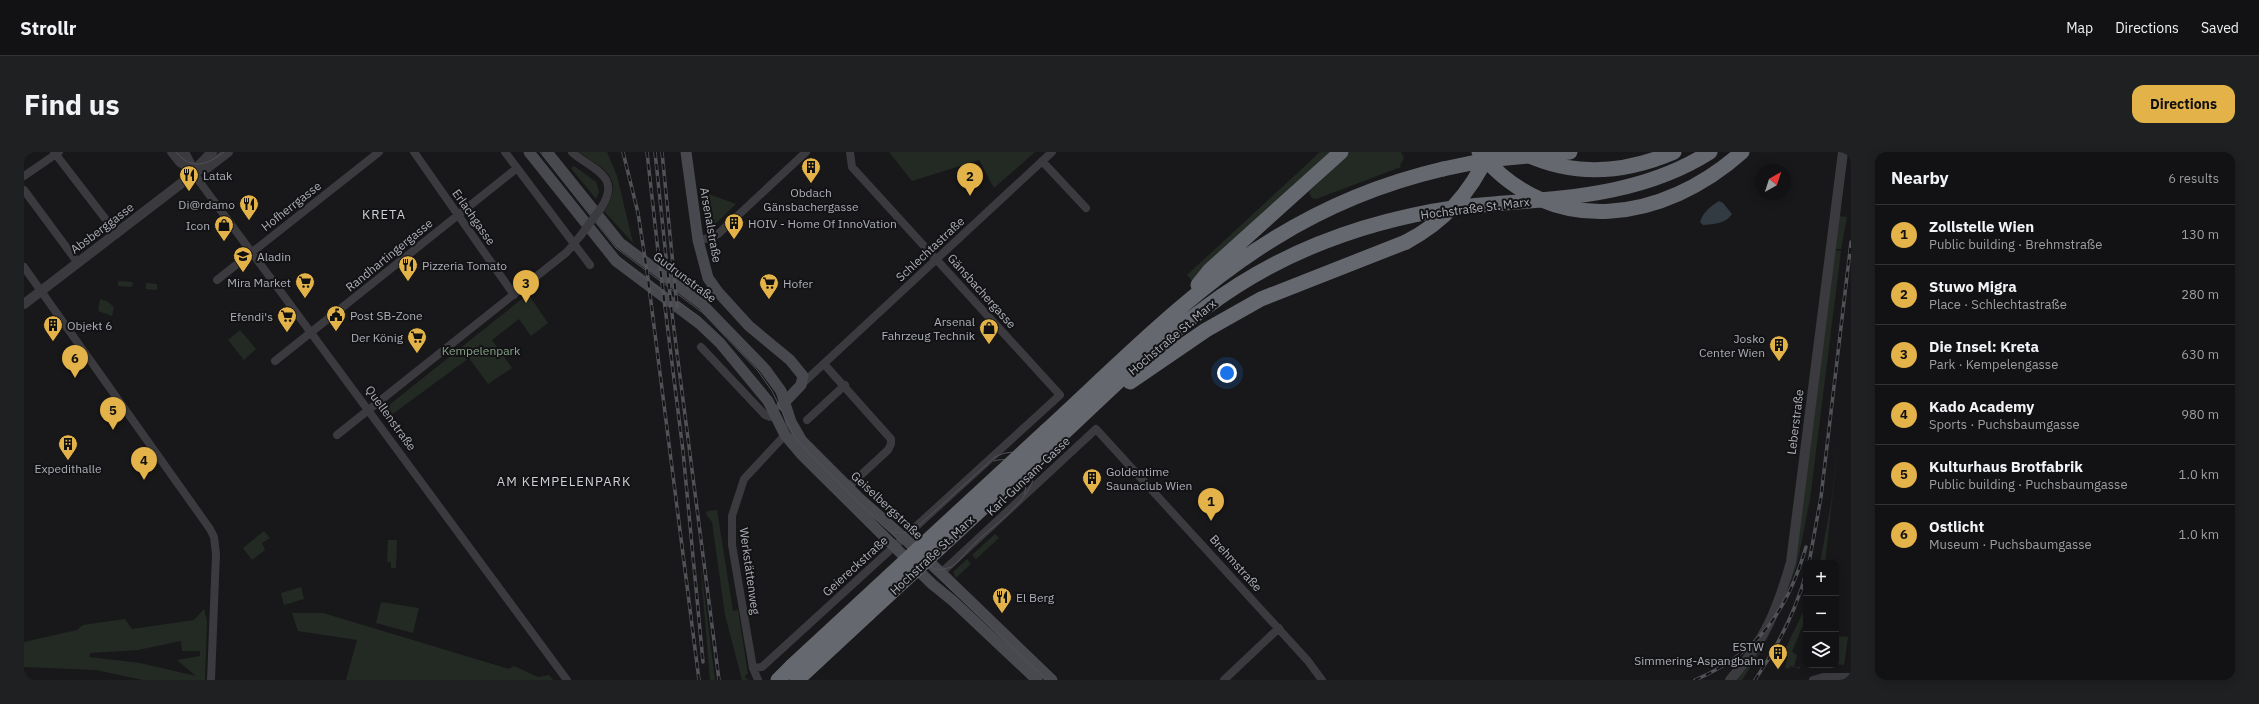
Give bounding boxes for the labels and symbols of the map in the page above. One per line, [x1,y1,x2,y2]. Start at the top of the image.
building icon: Obdach Gänsbachergasse [800,156,822,184]
pin: 2 [957,163,983,196]
restaurant icon: Latak [178,164,200,192]
north arrow [1755,164,1791,200]
place label: Latak [203,168,233,183]
street label: Hofherrgasse [258,178,324,234]
place label: Obdach Gänsbachergasse [763,185,859,214]
street label: Erlachgasse [449,186,499,248]
street label: Arsenalstraße [697,186,725,264]
restaurant icon: Di@rdamo [238,193,260,221]
street label: Hochstraße St. Marx [1420,194,1530,222]
place label: Di@rdamo [178,197,235,212]
street label: Absberggasse [67,199,137,257]
district label: KRETA [362,206,406,223]
building icon: HOIV - Home Of InnoVation [723,212,745,240]
street label: Schlechtastraße [893,213,968,285]
shop icon: Icon [213,214,235,242]
street label: Randhartingergasse [343,215,436,295]
place label: HOIV - Home Of InnoVation [748,216,897,231]
place label: Icon [186,218,210,233]
school or university icon: Aladin [232,245,254,273]
street label: Gudrunstraße [650,248,720,306]
place label: Aladin [257,249,291,264]
street label: Gänsbachergasse [945,251,1020,332]
restaurant icon: Pizzeria Tomato [397,254,419,282]
place label: Pizzeria Tomato [422,258,507,273]
pin: 3 [513,270,539,303]
supermarket icon: Mira Market [294,271,316,299]
supermarket icon: Hofer [758,272,780,300]
place label: Mira Market [227,275,291,290]
place label: Hofer [783,276,814,291]
street label: Hochstraße St. Marx [1125,296,1219,378]
public building icon: Post SB-Zone [325,304,347,332]
supermarket icon: Efendi's [276,305,298,333]
place label: Post SB-Zone [350,308,423,323]
place label: Efendi's [230,309,273,324]
building icon: Objekt 6 [42,314,64,342]
place label: Arsenal Fahrzeug Technik [881,314,976,343]
shop icon: Arsenal Fahrzeug Technik [978,317,1000,345]
place label: Objekt 6 [67,318,113,333]
supermarket icon: Der König [406,326,428,354]
place label: Der König [351,330,404,345]
place label: Josko Center Wien [1699,331,1765,360]
building icon: Josko Center Wien [1768,334,1790,362]
park label: Kempelenpark [442,343,521,358]
pin: 6 [62,345,88,378]
your location [1217,363,1237,383]
street label: Quellenstraße [362,383,420,454]
street label: Leberstraße [1784,388,1806,455]
pin: 5 [100,397,126,430]
building icon: Expedithalle [57,433,79,461]
street label: Karl-Gunsam-Gasse [983,433,1073,519]
pin: 4 [131,447,157,480]
place label: Expedithalle [34,461,102,476]
place label: Goldentime Saunaclub Wien [1106,464,1192,493]
building icon: Goldentime Saunaclub Wien [1081,467,1103,495]
street label: Geiselbergstraße [848,468,926,542]
district label: AM KEMPELENPARK [497,473,631,490]
pin: 1 [1198,488,1224,521]
street label: Hochstraße St. Marx [887,512,977,598]
street label: Werkstättenweg [736,526,764,616]
street label: Geiereckstraße [819,532,891,599]
street label: Brehmstraße [1207,532,1266,595]
restaurant icon: El Berg [991,586,1013,614]
place label: El Berg [1016,590,1055,605]
place label: ESTW Simmering-Aspangbahn [1634,639,1764,668]
building icon: ESTW Simmering-Aspangbahn [1767,642,1789,670]

